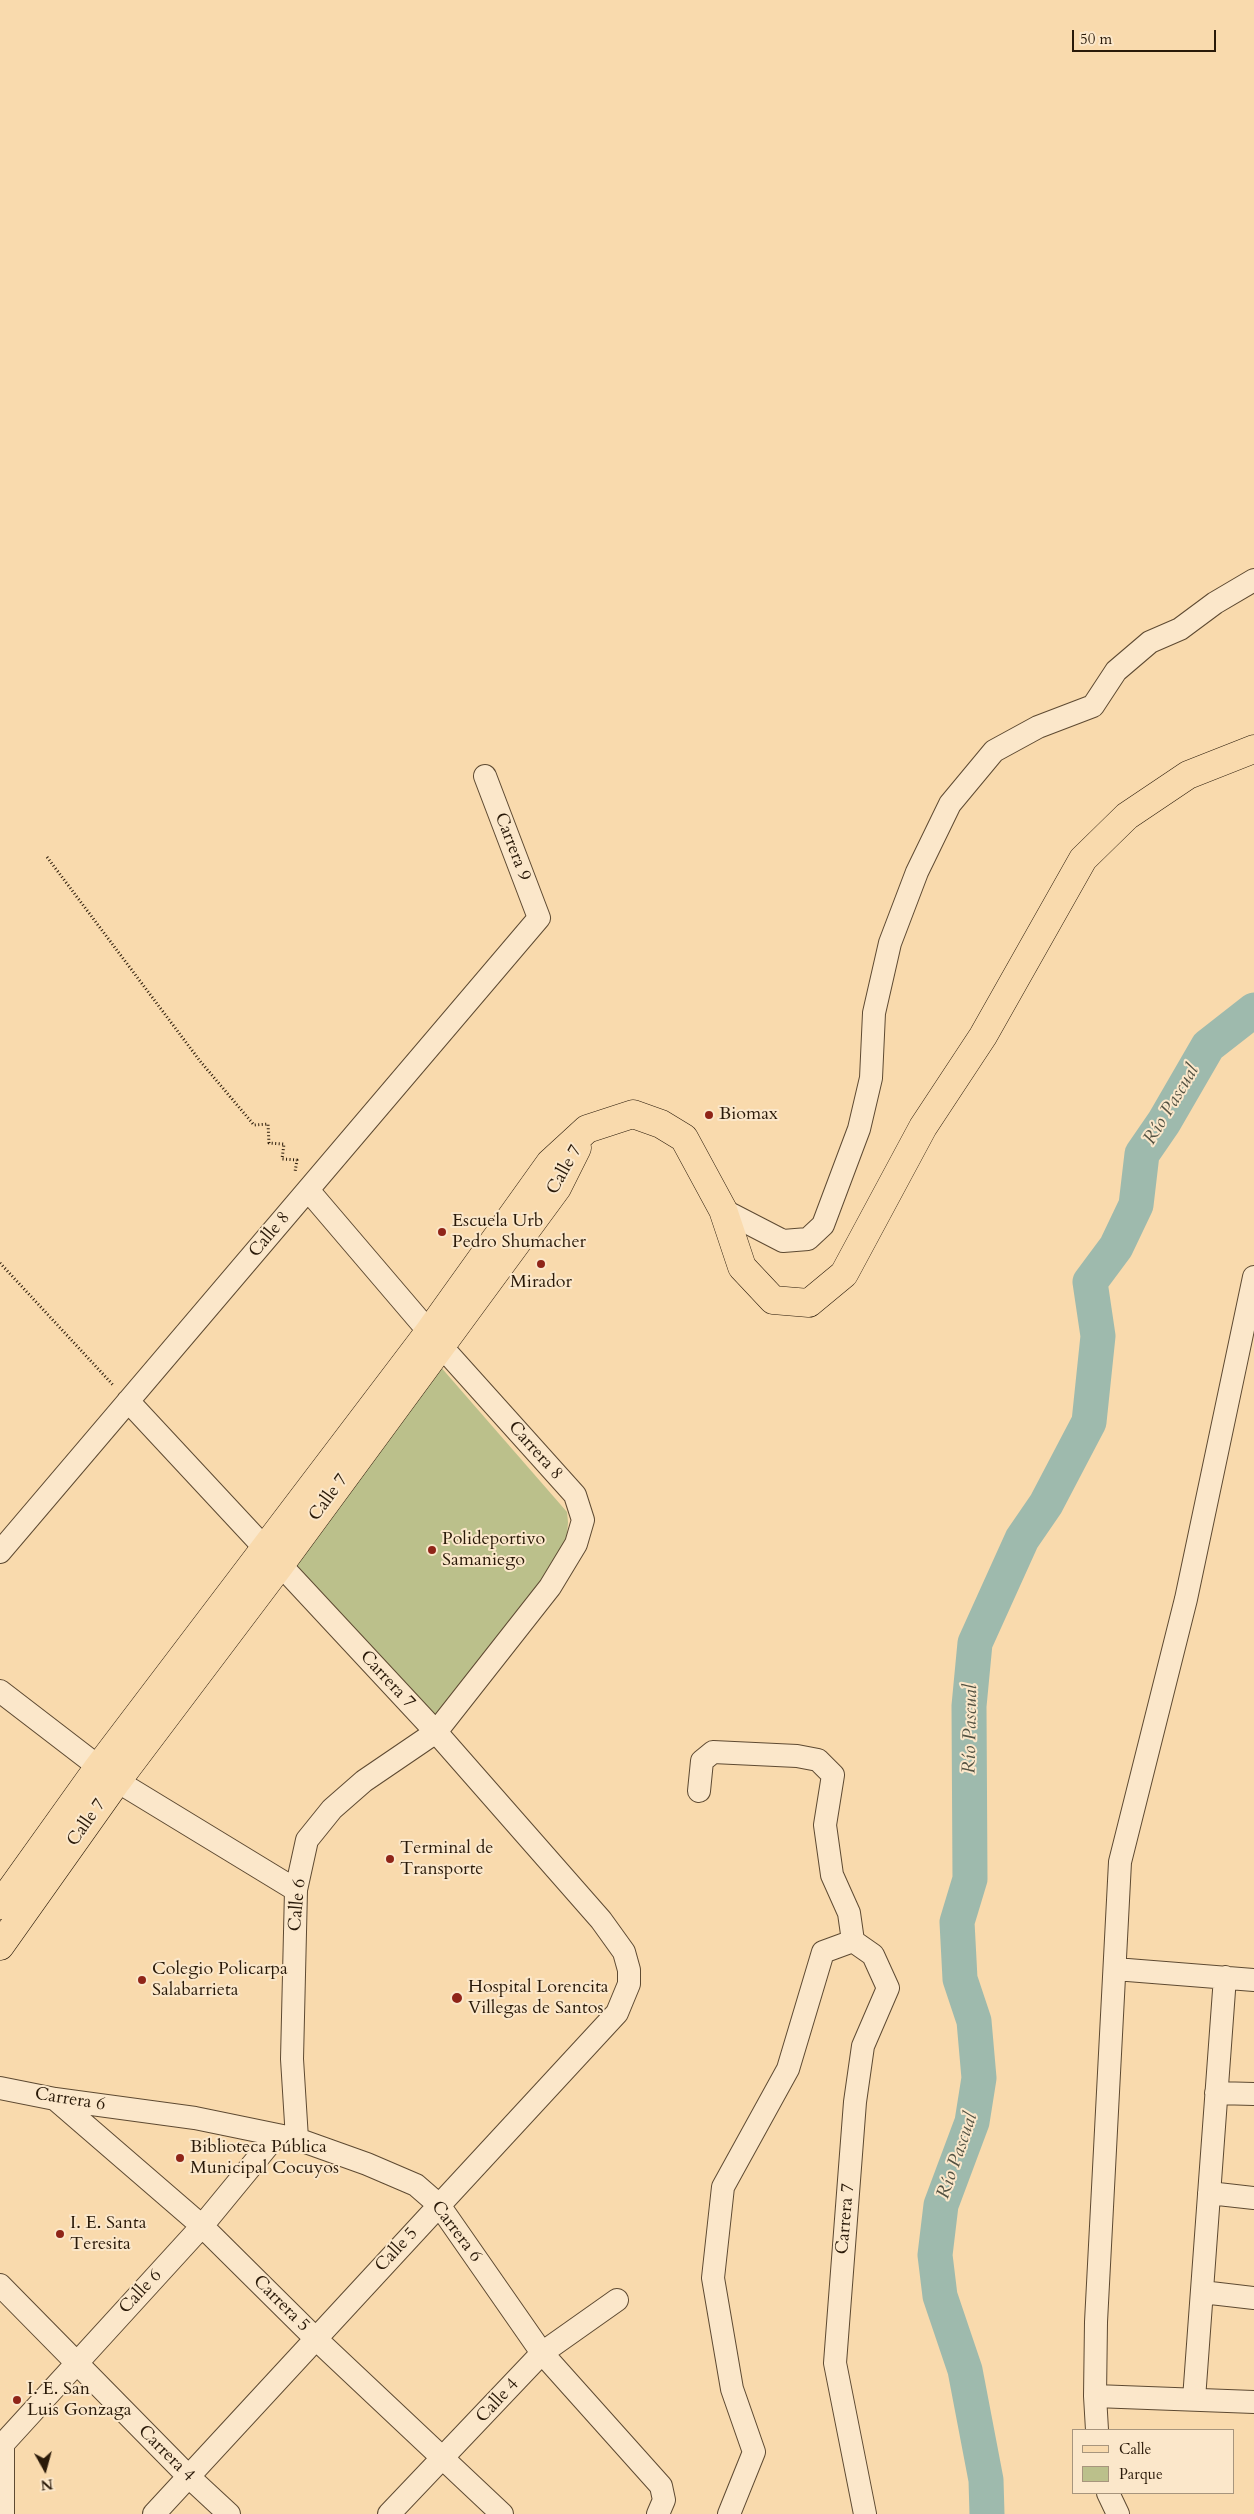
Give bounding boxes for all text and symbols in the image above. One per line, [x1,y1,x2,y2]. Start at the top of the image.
scale bar [1074,20,1218,52]
text: 50 m [1080,29,1112,49]
street label: Carrera 9 [489,810,535,884]
water label: Río Pascual [1139,1061,1205,1149]
place label: Biomax [719,1104,778,1126]
marker: Biomax [703,1109,715,1121]
street label: Calle 7 [543,1142,587,1198]
street label: Calle 8 [245,1208,295,1262]
place label: Escuela Urb Pedro Shumacher [452,1211,586,1254]
marker: Escuela Urb Pedro Shumacher [436,1226,448,1238]
marker: Mirador [535,1258,547,1270]
place label: Mirador [510,1272,572,1294]
street label: Carrera 8 [503,1417,567,1485]
street label: Calle 7 [305,1470,353,1526]
place label: Polideportivo Samaniego [442,1529,545,1572]
marker: Polideportivo Samaniego [426,1544,438,1556]
street label: Carrera 7 [355,1647,419,1713]
water label: Río Pascual [959,1684,983,1774]
street label: Calle 7 [63,1795,111,1851]
place label: Terminal de Transporte [400,1838,493,1880]
marker: Terminal de Transporte [384,1853,396,1865]
street label: Calle 6 [285,1878,311,1932]
place label: Colegio Policarpa Salabarrieta [152,1959,288,2002]
marker: Colegio Policarpa Salabarrieta [136,1974,148,1986]
place label: Hospital Lorencita Villegas de Santos [468,1977,609,2020]
marker: Hospital Lorencita Villegas de Santos [450,1991,464,2005]
street label: Carrera 6 [33,2084,107,2116]
water label: Río Pascual [933,2110,983,2202]
place label: Biblioteca Pública Municipal Cocuyos [190,2137,339,2180]
marker: Biblioteca Pública Municipal Cocuyos [174,2152,186,2164]
street label: Carrera 7 [832,2183,860,2255]
street label: Carrera 6 [426,2197,486,2267]
place label: I. E. Santa Teresita [70,2213,147,2256]
street label: Calle 5 [371,2223,423,2277]
marker: I. E. Santa Teresita [54,2228,66,2240]
street label: Calle 6 [115,2265,167,2319]
street label: Carrera 5 [248,2271,314,2337]
street label: Calle 4 [472,2374,524,2428]
place label: I. E. San Luis Gonzaga [27,2379,132,2422]
marker: I. E. San Luis Gonzaga [11,2394,23,2406]
street label: Carrera 4 [133,2421,199,2487]
legend [1072,2429,1234,2494]
text: Calle [1119,2439,1151,2459]
north arrow [20,2444,70,2494]
text: Parque [1119,2464,1163,2484]
text: N [40,2474,54,2495]

